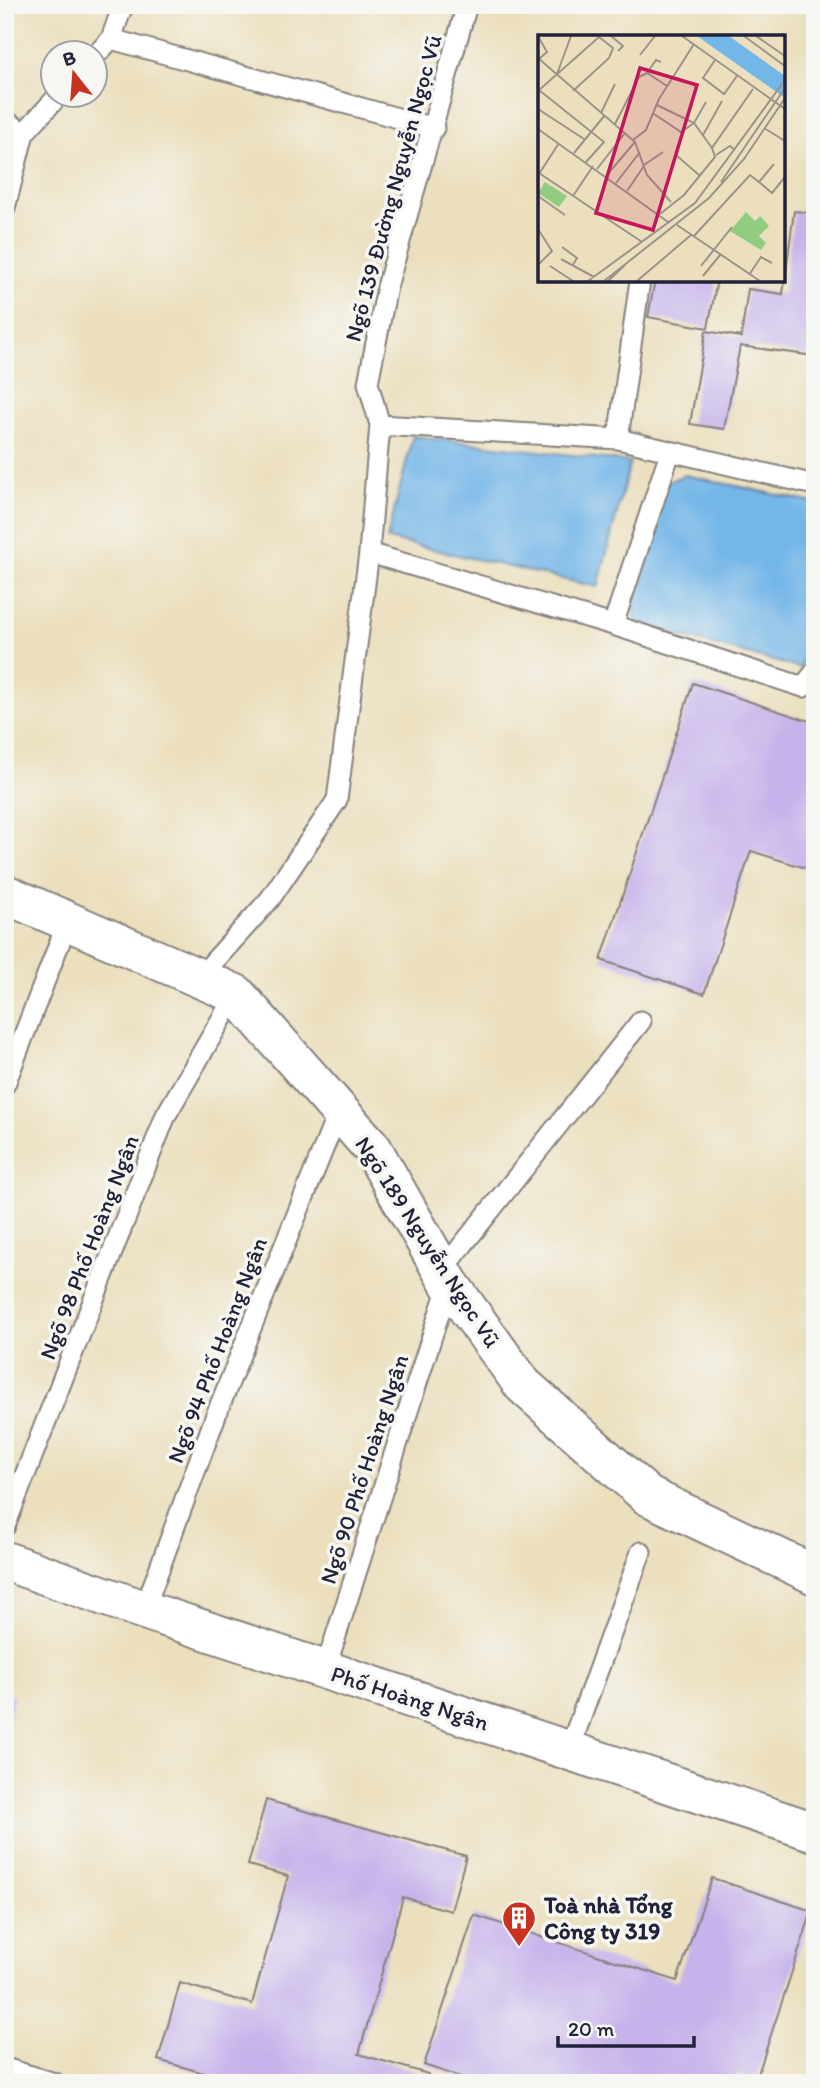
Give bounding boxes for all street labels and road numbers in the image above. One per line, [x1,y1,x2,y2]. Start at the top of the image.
street label: Ngõ 139 Đường Nguyễn Ngọc Vũ [339,31,448,345]
street label: Ngõ 98 Phố Hoàng Ngân [33,1131,145,1363]
street label: Ngõ 189 Nguyễn Ngọc Vũ [349,1131,507,1353]
street label: Ngõ 94 Phố Hoàng Ngân [161,1233,273,1467]
street label: Ngõ 90 Phố Hoàng Ngân [314,1351,414,1587]
street label: Phố Hoàng Ngân [328,1659,492,1737]

